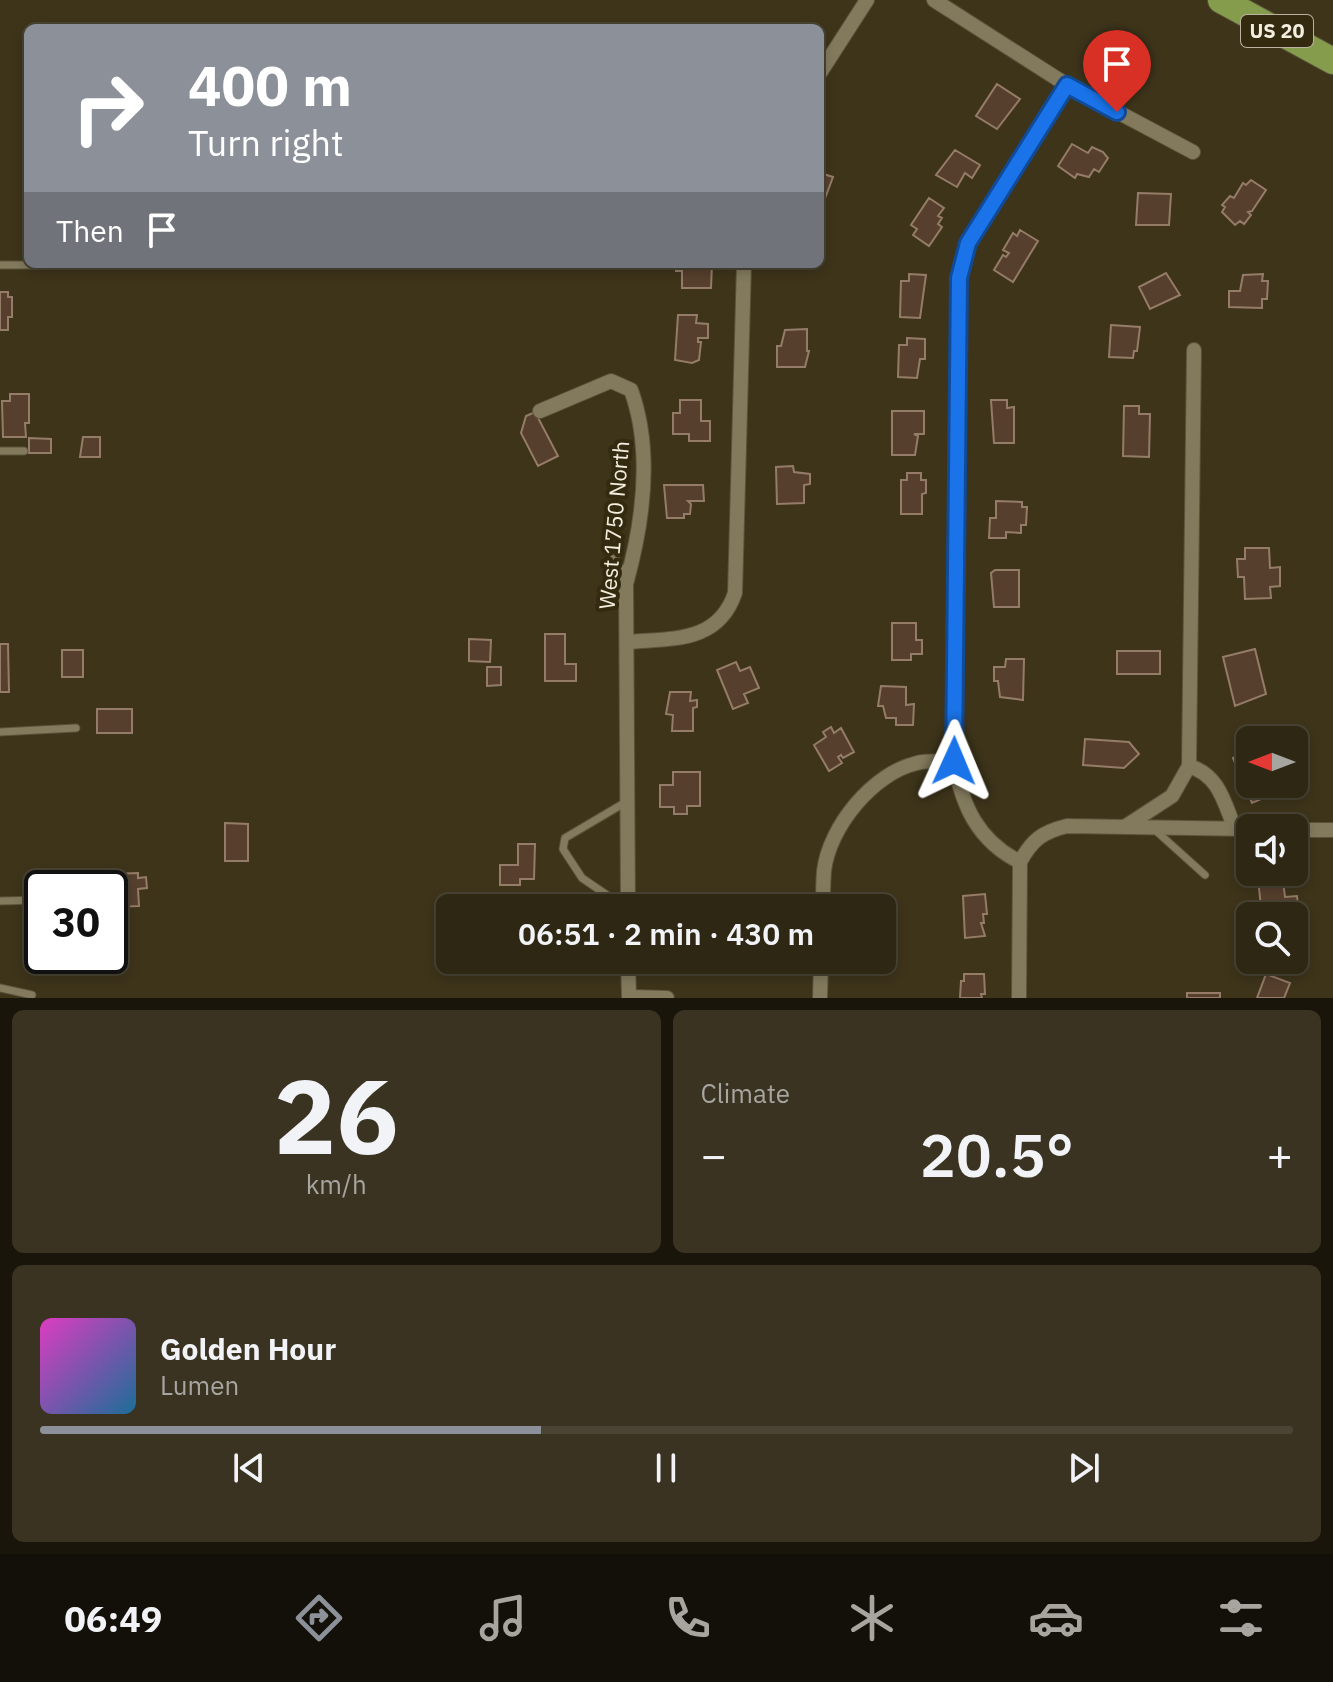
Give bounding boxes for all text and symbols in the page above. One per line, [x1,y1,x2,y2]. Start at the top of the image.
road number: US 20 [1241,15,1313,47]
pin [1083,30,1151,112]
icon: arrive [1095,42,1139,86]
text: 400 m [188,49,352,121]
icon: right [56,56,160,160]
text: Turn right [188,119,344,166]
icon: arrive [140,208,184,252]
text: Then [56,211,124,250]
street label: West 1750 North [592,439,635,610]
position arrow [912,719,996,803]
north arrow [1236,726,1308,798]
map controls [1236,726,1308,974]
button: sound [1236,814,1308,886]
speed limit sign: 30 [24,870,128,974]
button: search [1236,902,1308,974]
text: 06:51 · 2 min · 430 m [518,914,814,953]
text: 26 [274,1047,399,1183]
text: Climate [701,1076,790,1110]
text: 20.5° [920,1115,1074,1194]
text: − [701,1126,727,1183]
text: + [1267,1126,1293,1183]
text: km/h [306,1167,367,1201]
text: Golden Hour [160,1329,336,1368]
text: Lumen [160,1368,239,1402]
icon: previous [227,1446,271,1490]
icon: pause [644,1446,688,1490]
icon: next [1062,1446,1106,1490]
icon: directions [291,1590,347,1646]
icon: music [475,1590,531,1646]
icon: phone [660,1590,716,1646]
icon: climate [844,1590,900,1646]
icon: car [1028,1590,1084,1646]
icon: filters [1213,1590,1269,1646]
text: 06:49 [64,1595,162,1642]

